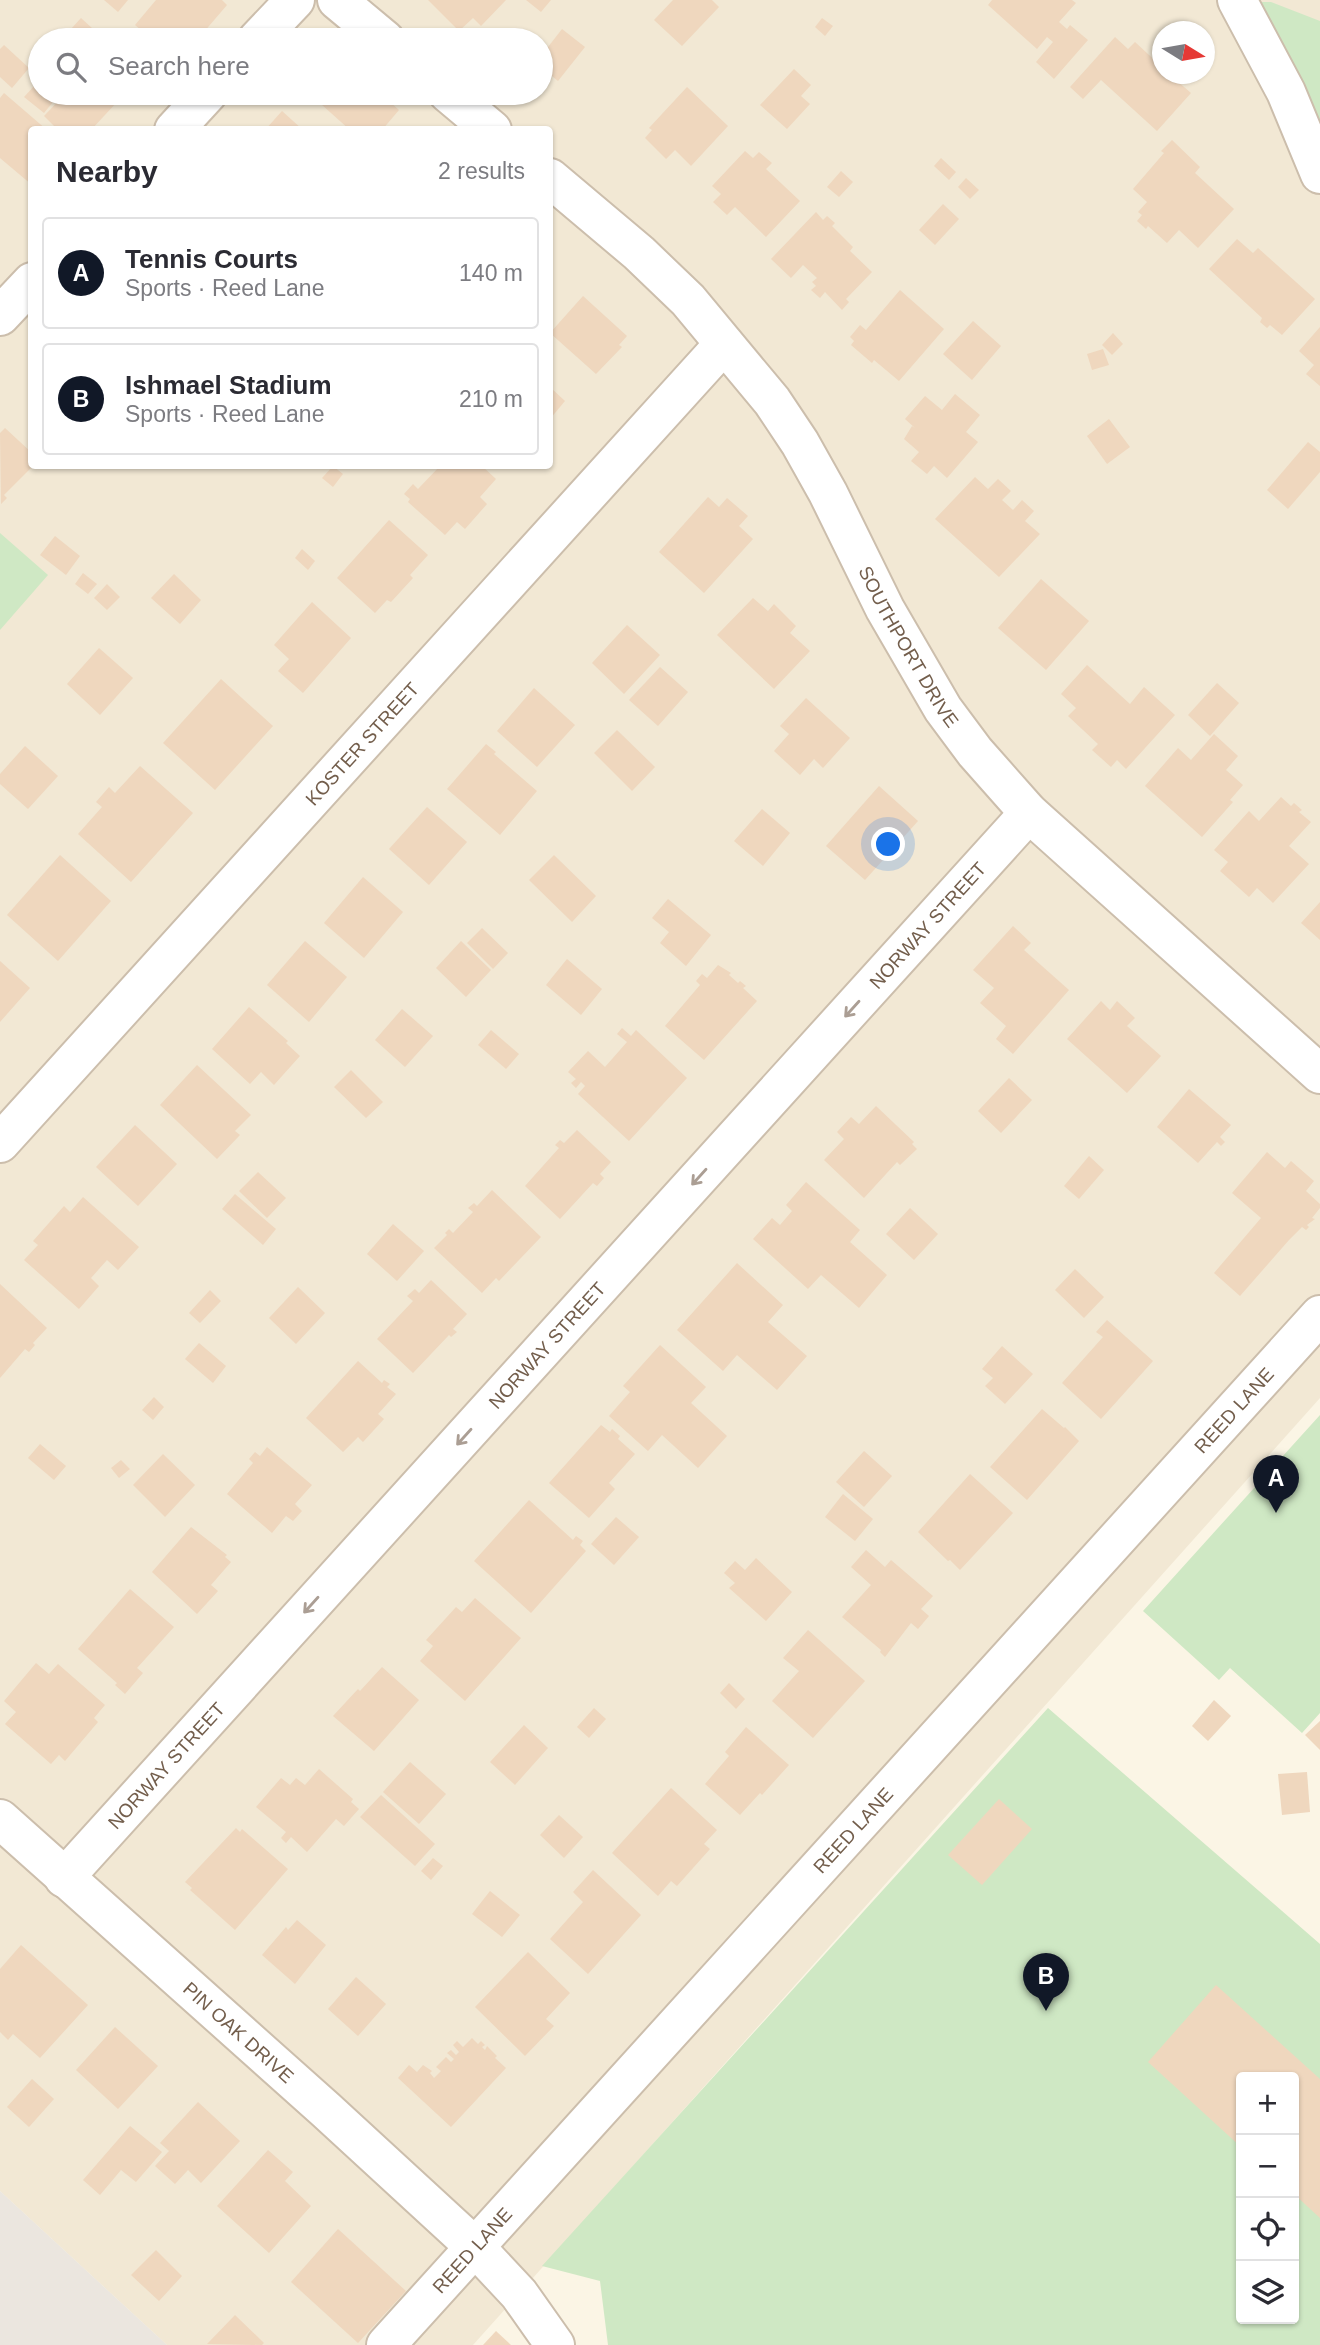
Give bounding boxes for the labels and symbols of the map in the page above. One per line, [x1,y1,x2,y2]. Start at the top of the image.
north arrow [1152,21,1215,84]
street label: SOUTHPORT DRIVE [855,562,963,731]
street label: KOSTER STREET [301,678,423,809]
your location [871,827,905,861]
street label: NORWAY STREET [865,857,990,992]
one-way arrow [844,1000,860,1018]
one-way arrow [691,1168,707,1186]
street label: NORWAY STREET [484,1277,610,1413]
street label: REED LANE [1190,1363,1278,1457]
one-way arrow [456,1428,472,1446]
pin: A [1253,1455,1299,1513]
one-way arrow [303,1596,319,1614]
street label: NORWAY STREET [104,1698,229,1833]
street label: REED LANE [809,1783,897,1877]
pin: B [1023,1953,1069,2011]
street label: PIN OAK DRIVE [179,1977,298,2087]
street label: REED LANE [428,2203,516,2297]

